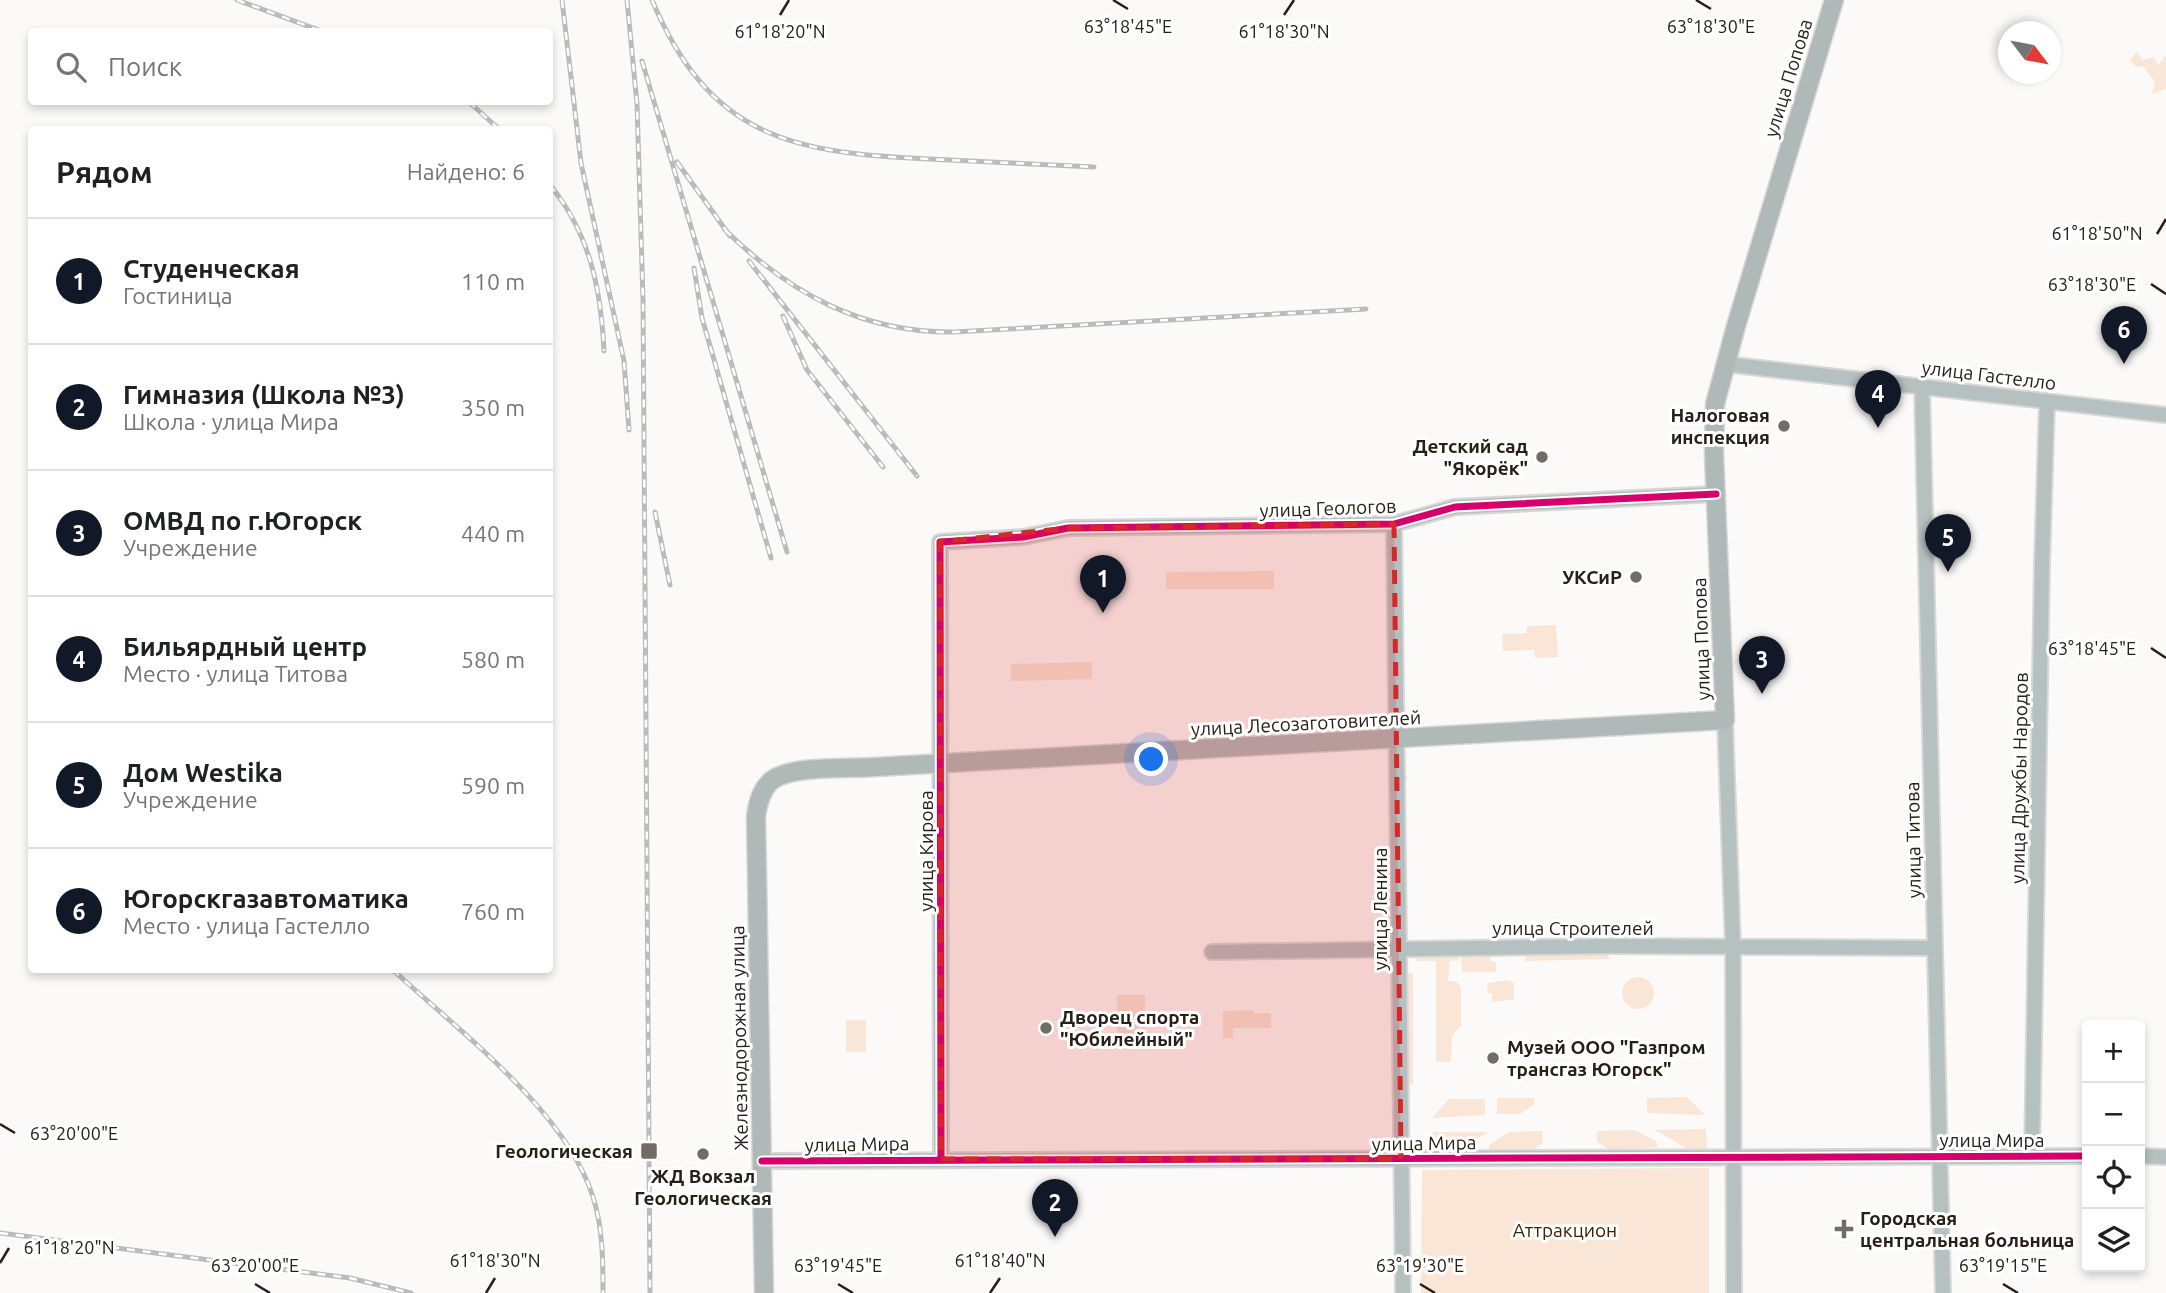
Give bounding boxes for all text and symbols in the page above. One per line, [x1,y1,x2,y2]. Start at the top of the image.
text: 63°18'45"E [1084,16,1172,36]
text: 63°18'30"E [1667,16,1755,36]
street label: улица Попова [1760,16,1816,140]
text: 61°18'20"N [734,21,826,41]
text: 61°18'30"N [1238,21,1330,41]
north arrow [1998,21,2061,84]
search box [28,28,553,105]
icon: search [52,48,90,86]
text: Поиск [108,52,182,81]
text: Рядом [56,155,152,189]
text: Найдено: 6 [407,159,525,184]
text: 61°18'50"N [2051,223,2143,243]
text: Студенческая [123,254,300,283]
text: 1 [73,269,85,294]
text: 110 m [461,269,525,294]
text: 63°18'30"E [2048,274,2136,294]
text: Гостиница [123,283,233,308]
pin: 6 [2101,306,2147,364]
street label: улица Гастелло [1921,356,2057,394]
pin: 4 [1855,370,1901,428]
text: Гимназия (Школа №3) [123,380,405,409]
text: 2 [73,395,85,420]
text: 350 m [461,395,525,420]
place label: Налоговая инспекция [1671,404,1770,448]
text: Школа · улица Мира [123,409,339,434]
marker: Налоговая инспекция [1776,418,1792,434]
place label: Детский сад "Якорёк" [1412,435,1529,479]
marker: Детский сад "Якорёк" [1534,449,1550,465]
street label: улица Геологов [1259,495,1397,521]
text: ОМВД по г.Югорск [123,506,362,535]
pin: 5 [1925,514,1971,572]
text: 3 [73,521,85,546]
text: 440 m [461,521,525,546]
text: Учреждение [123,535,258,560]
pin: 1 [1080,555,1126,613]
place label: УКСиР [1562,566,1622,588]
marker: УКСиР [1628,569,1644,585]
street label: улица Попова [1688,577,1714,701]
text: Бильярдный центр [123,632,367,661]
pin: 3 [1739,636,1785,694]
text: 63°18'45"E [2048,638,2136,658]
text: 4 [73,647,85,672]
text: 580 m [461,647,525,672]
text: Место · улица Титова [123,661,348,686]
street label: улица Дружбы Народов [2006,672,2032,884]
street label: улица Лесозаготовителей [1190,706,1422,740]
your location [1134,742,1168,776]
text: Дом Westika [123,758,283,787]
text: 5 [73,773,85,798]
text: 590 m [461,773,525,798]
street label: улица Титова [1901,781,1925,899]
text: Учреждение [123,787,258,812]
street label: улица Кирова [915,790,937,912]
street label: улица Ленина [1369,847,1391,971]
text: Югорскгазавтоматика [123,884,409,913]
text: 6 [73,899,85,924]
text: 760 m [461,899,525,924]
text: Место · улица Гастелло [123,913,370,938]
street label: улица Строителей [1492,917,1654,939]
street label: Железнодорожная улица [726,925,752,1151]
place label: Дворец спорта "Юбилейный" [1060,1006,1199,1050]
marker: Дворец спорта "Юбилейный" [1038,1020,1054,1036]
map controls [2082,1020,2145,1272]
button: + [2082,1020,2145,1083]
place label: Музей ООО "Газпром трансгаз Югорск" [1507,1036,1706,1080]
marker: Музей ООО "Газпром трансгаз Югорск" [1485,1050,1501,1066]
button: − [2082,1083,2145,1146]
text: 63°20'00"E [30,1123,118,1143]
street label: улица Мира [1940,1129,2045,1151]
street label: улица Мира [1371,1131,1477,1155]
street label: улица Мира [804,1132,910,1156]
place label: Геологическая [495,1140,633,1162]
marker: Геологическая [639,1141,659,1161]
marker: ЖД Вокзал Геологическая [695,1146,711,1162]
button: locate [2082,1146,2145,1209]
place label: ЖД Вокзал Геологическая [634,1165,772,1209]
pin: 2 [1032,1179,1078,1237]
place label: Городская центральная больница [1860,1207,2074,1251]
button: layers [2082,1209,2145,1272]
park label: Аттракцион [1513,1219,1617,1241]
marker: Городская центральная больница [1834,1219,1854,1239]
text: 61°18'20"N [23,1237,115,1257]
text: 61°18'30"N [449,1250,541,1270]
text: 61°18'40"N [954,1250,1046,1270]
text: 63°20'00"E [211,1255,299,1275]
text: 63°19'45"E [794,1255,882,1275]
text: 63°19'30"E [1376,1255,1464,1275]
text: 63°19'15"E [1959,1255,2047,1275]

